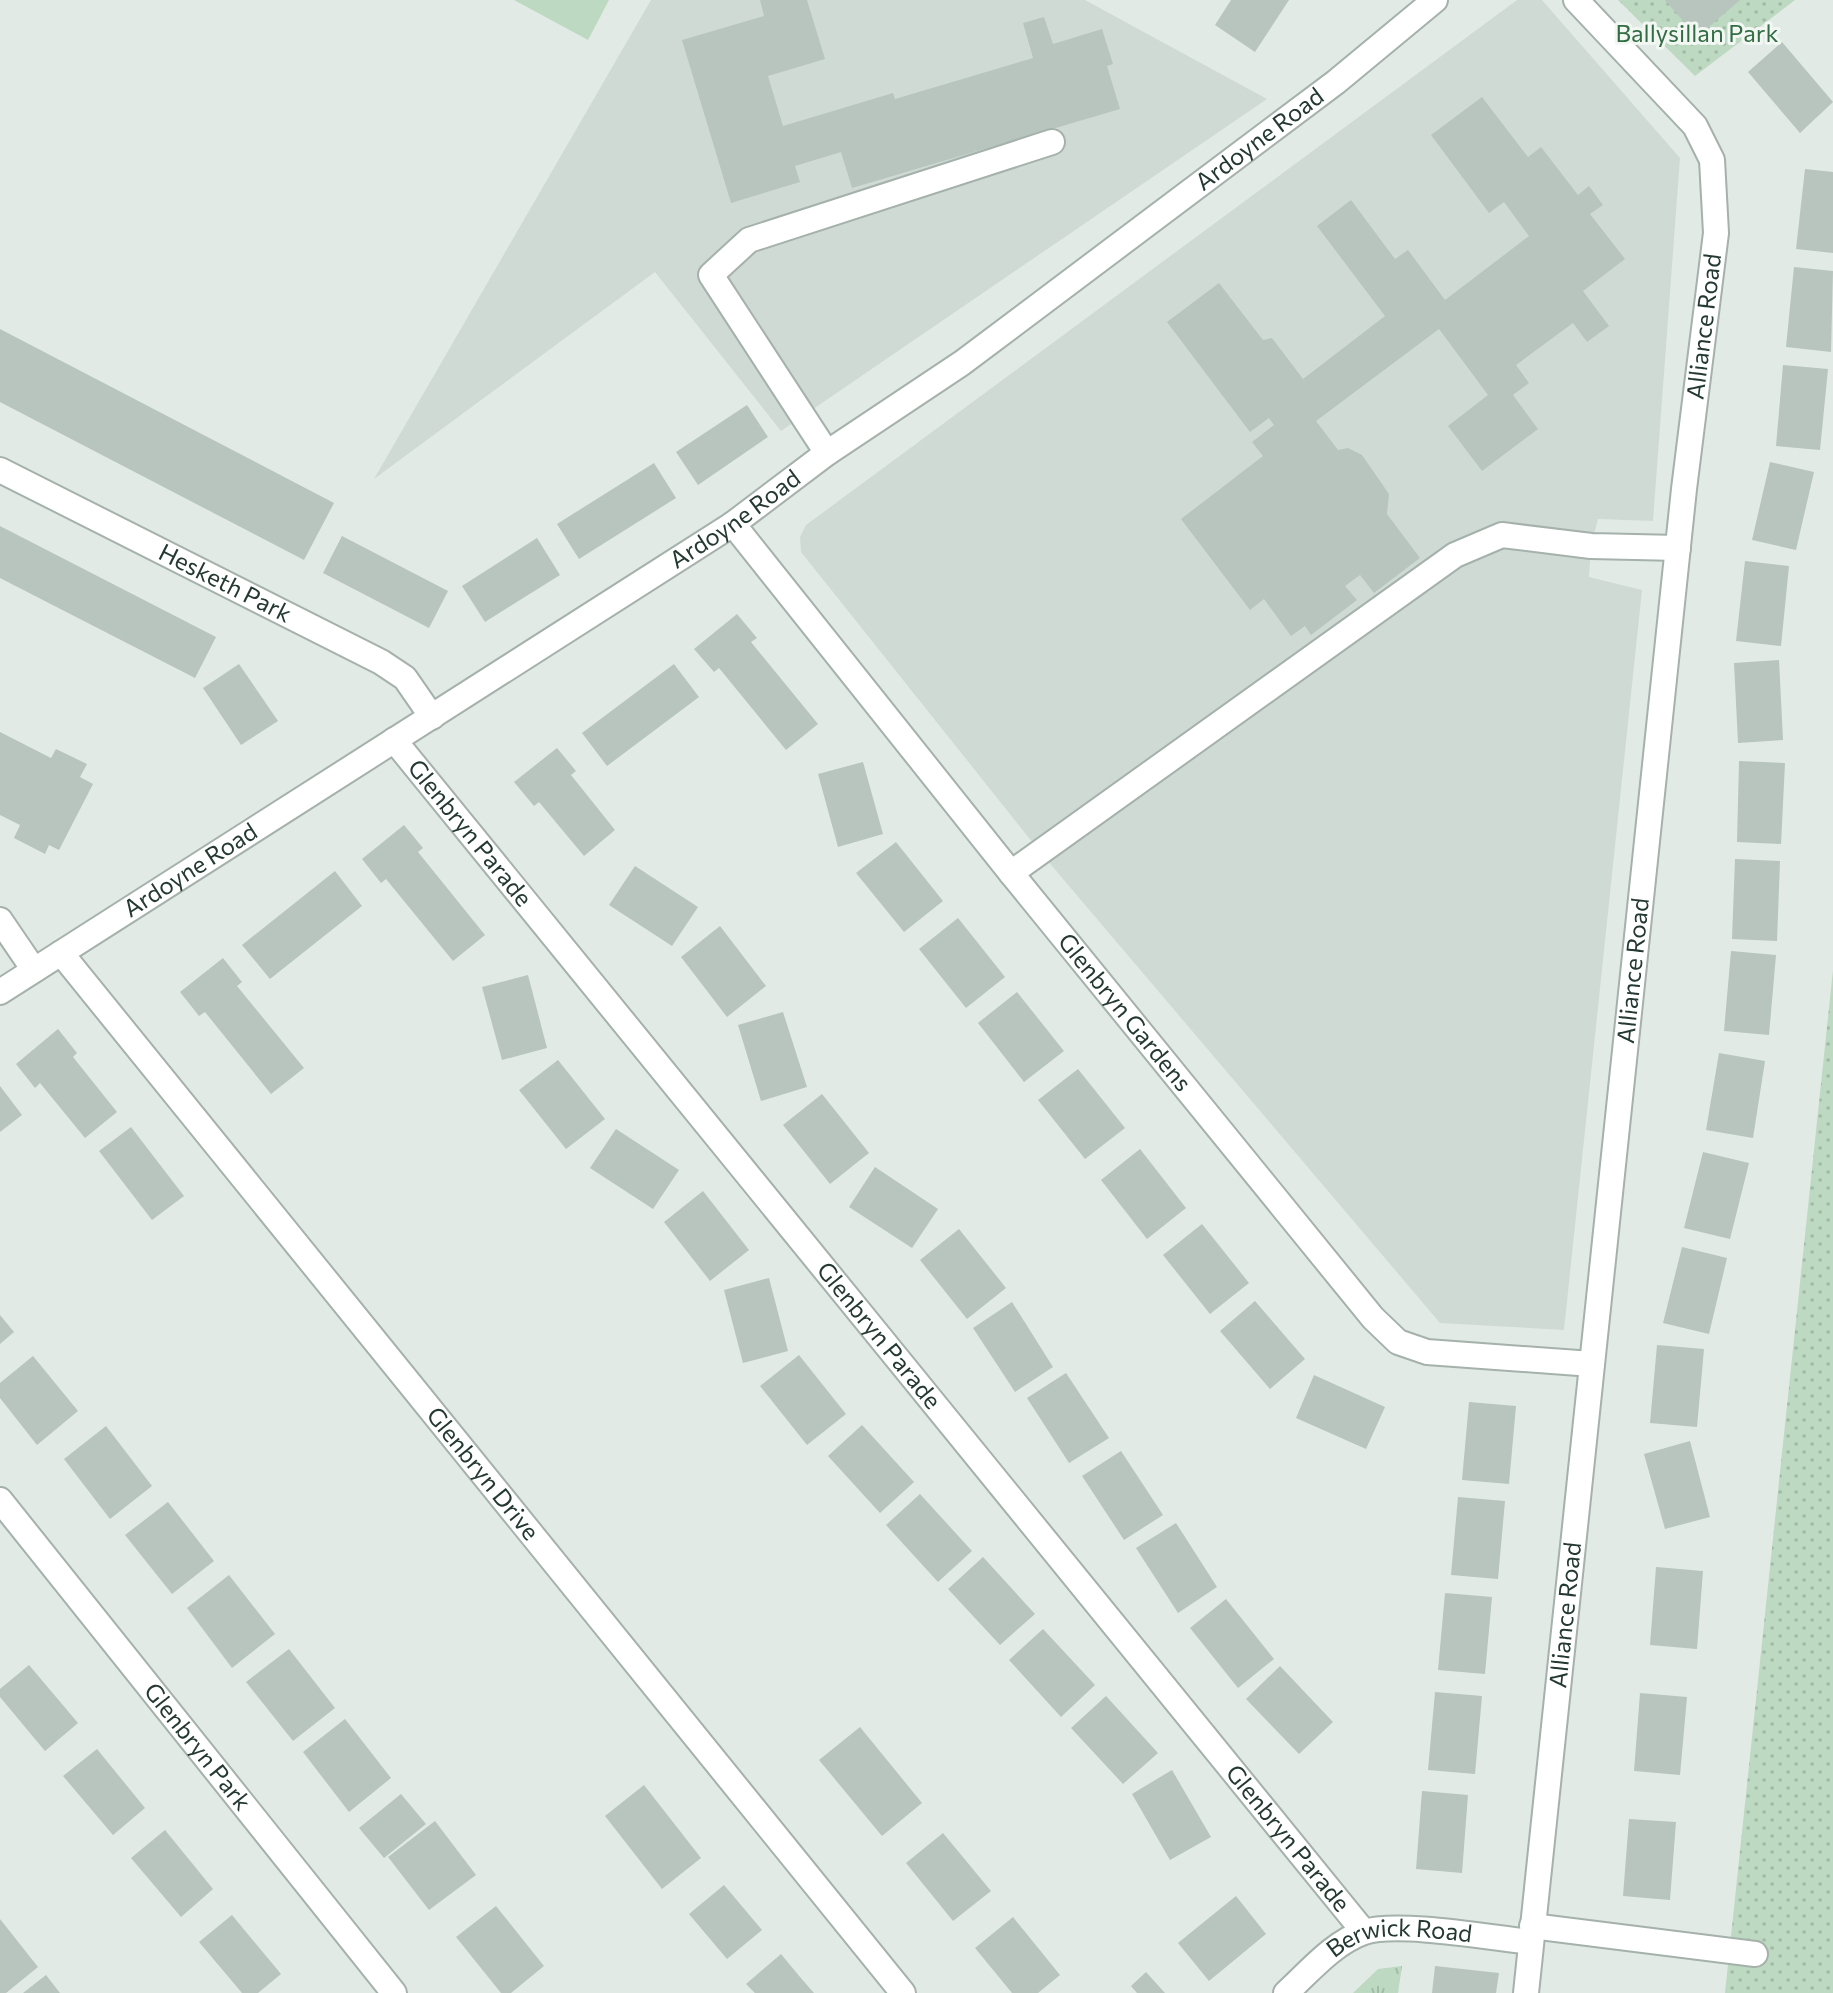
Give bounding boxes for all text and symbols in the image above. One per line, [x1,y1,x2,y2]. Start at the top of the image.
park label: Ballysillan Park [1616,18,1778,47]
street label: Ardoyne Road [1189,81,1329,196]
street label: Alliance Road [1679,252,1726,401]
street label: Ardoyne Road [664,462,805,574]
street label: Hesketh Park [154,536,297,628]
street label: Glenbryn Parade [403,753,539,911]
street label: Ardoyne Road [117,816,262,923]
street label: Alliance Road [1610,896,1654,1045]
street label: Glenbryn Gardens [1053,927,1199,1096]
street label: Glenbryn Parade [812,1255,948,1414]
street label: Glenbryn Drive [421,1400,546,1545]
street label: Alliance Road [1542,1541,1586,1689]
street label: Glenbryn Park [139,1676,258,1815]
street label: Glenbryn Parade [1221,1758,1357,1917]
street label: Berwick Road [1320,1912,1474,1963]

